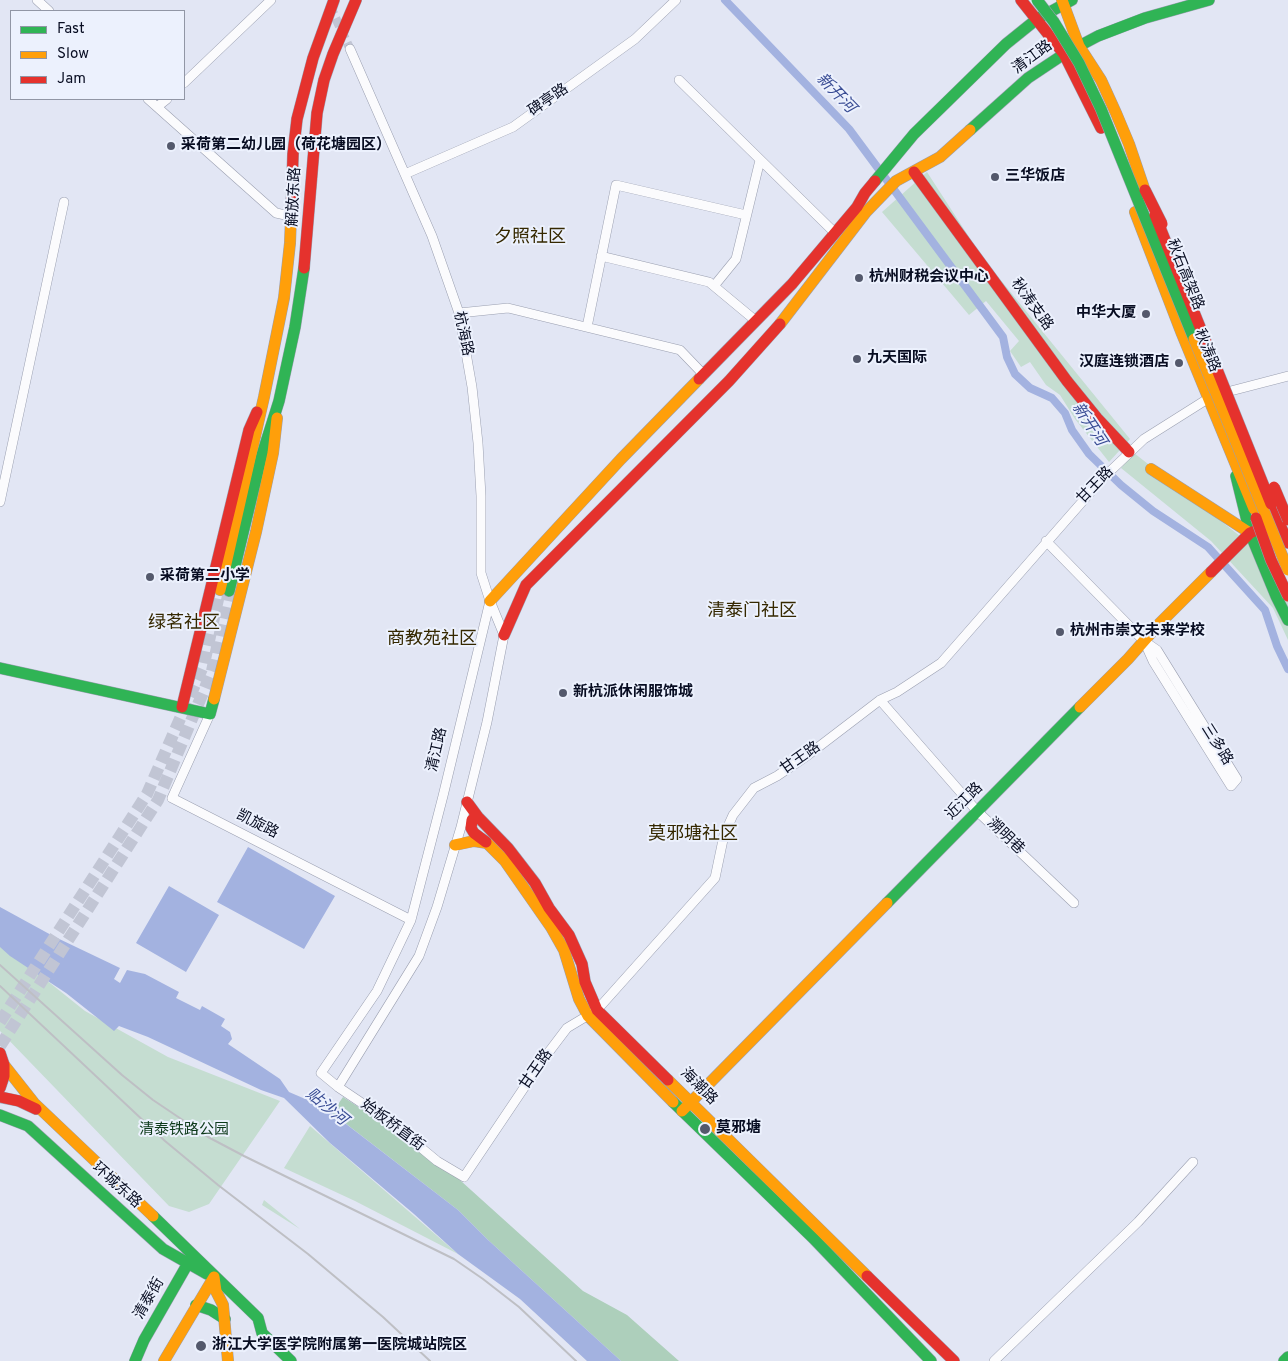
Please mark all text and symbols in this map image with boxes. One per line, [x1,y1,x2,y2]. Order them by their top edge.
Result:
legend [10,10,185,100]
text: Fast [57,20,85,39]
street label: 清江路 [1010,37,1056,79]
text: Slow [57,45,89,64]
text: Jam [57,70,86,89]
water label: 新开河 [811,70,859,118]
street label: 碑亭路 [525,81,573,121]
place label: 采荷第二幼儿园（荷花塘园区） [181,137,391,155]
marker: 采荷第二幼儿园（荷花塘园区） [165,140,177,152]
street label: 解放东路 [284,167,306,227]
place label: 三华饭店 [1005,168,1065,186]
marker: 三华饭店 [989,171,1001,183]
district label: 夕照社区 [494,227,566,249]
street label: 秋石高架路 [1162,237,1206,313]
place label: 杭州财税会议中心 [869,269,989,287]
marker: 杭州财税会议中心 [853,272,865,284]
street label: 秋涛支路 [1006,275,1056,335]
place label: 中华大厦 [1076,305,1136,323]
marker: 中华大厦 [1140,308,1152,320]
street label: 杭海路 [449,310,475,358]
street label: 秋涛路 [1189,327,1223,375]
place label: 九天国际 [867,350,927,368]
marker: 九天国际 [851,353,863,365]
place label: 汉庭连锁酒店 [1079,354,1169,372]
marker: 汉庭连锁酒店 [1173,357,1185,369]
water label: 新开河 [1067,400,1109,450]
street label: 甘王路 [1074,464,1118,508]
place label: 采荷第二小学 [160,568,250,586]
marker: 采荷第二小学 [144,571,156,583]
district label: 清泰门社区 [707,601,797,623]
district label: 绿茗社区 [148,613,220,635]
place label: 杭州市崇文未来学校 [1070,623,1205,641]
marker: 杭州市崇文未来学校 [1054,626,1066,638]
district label: 商教苑社区 [387,629,477,651]
place label: 新杭派休闲服饰城 [573,684,693,702]
marker: 新杭派休闲服饰城 [557,687,569,699]
street label: 三多路 [1196,721,1236,769]
street label: 清江路 [424,726,452,774]
street label: 甘王路 [777,739,825,779]
street label: 近江路 [943,780,987,824]
street label: 凯旋路 [233,807,281,843]
street label: 溯明巷 [983,815,1027,859]
district label: 莫邪塘社区 [648,824,738,846]
street label: 甘王路 [517,1046,557,1094]
street label: 海潮路 [676,1065,720,1109]
water label: 贴沙河 [301,1085,351,1131]
street label: 始板桥直街 [357,1096,427,1156]
place label: 莫邪塘 [716,1120,761,1138]
park label: 清泰铁路公园 [139,1122,229,1140]
marker: 莫邪塘 [698,1122,712,1136]
street label: 环城东路 [88,1159,144,1213]
street label: 清泰街 [131,1275,169,1323]
place label: 浙江大学医学院附属第一医院城站院区 [212,1337,467,1355]
marker: 浙江大学医学院附属第一医院城站院区 [194,1339,208,1353]

